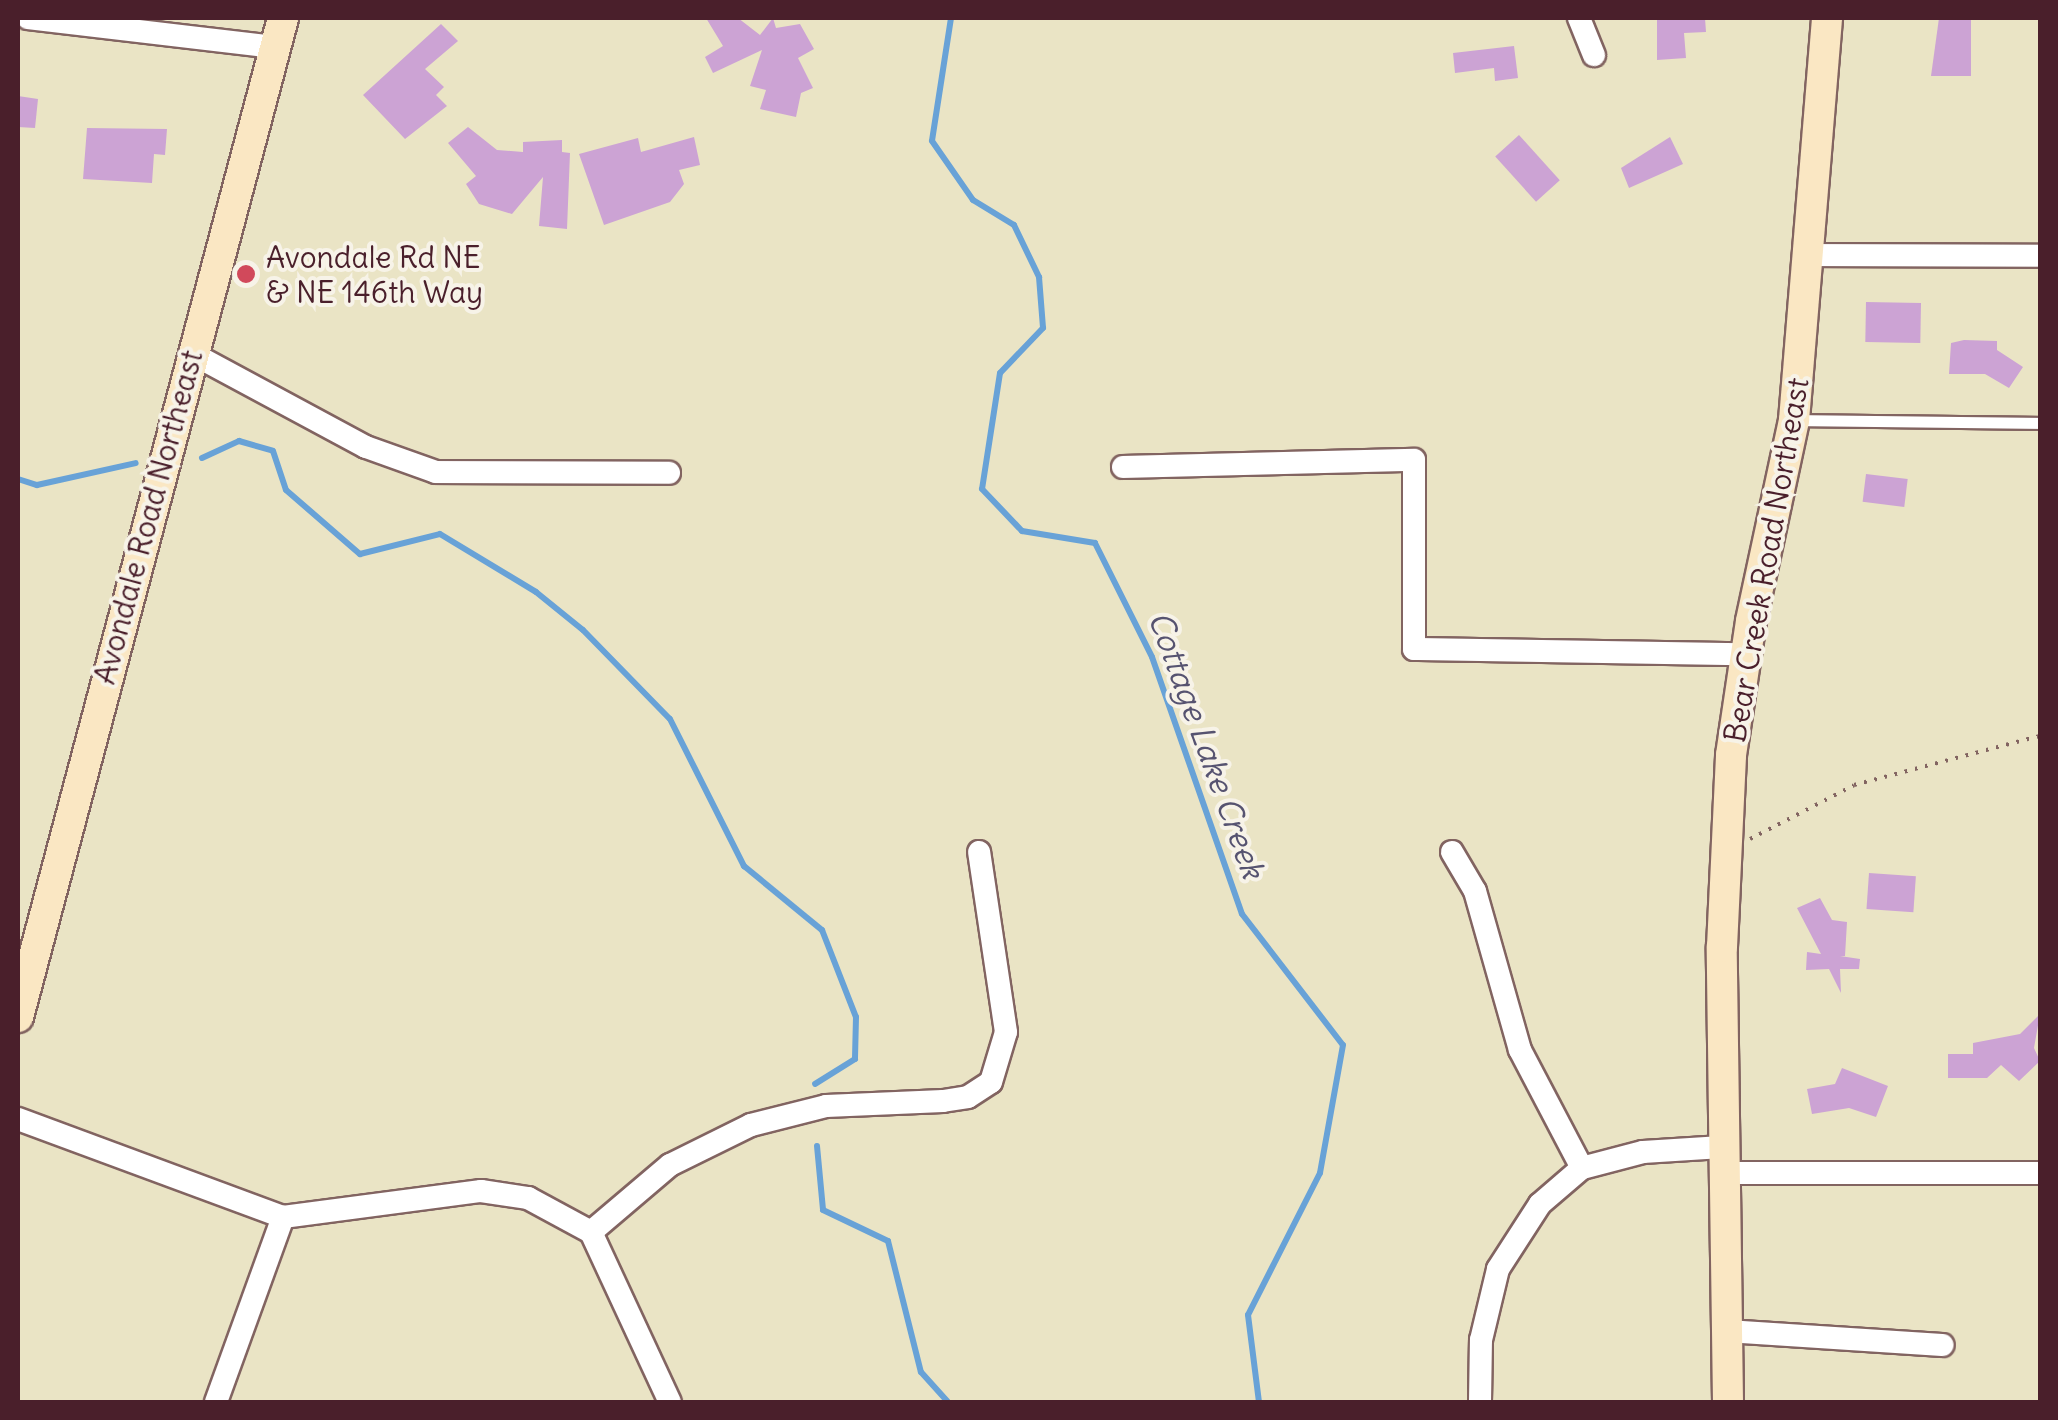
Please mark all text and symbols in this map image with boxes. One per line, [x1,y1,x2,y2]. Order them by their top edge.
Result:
place label: Avondale Rd NE & NE 146th Way [266,239,483,310]
marker: Avondale Rd NE & NE 146th Way [235,263,257,285]
street label: Avondale Road Northeast [86,346,210,688]
street label: Bear Creek Road Northeast [1716,375,1816,745]
water label: Cottage Lake Creek [1140,606,1272,884]

